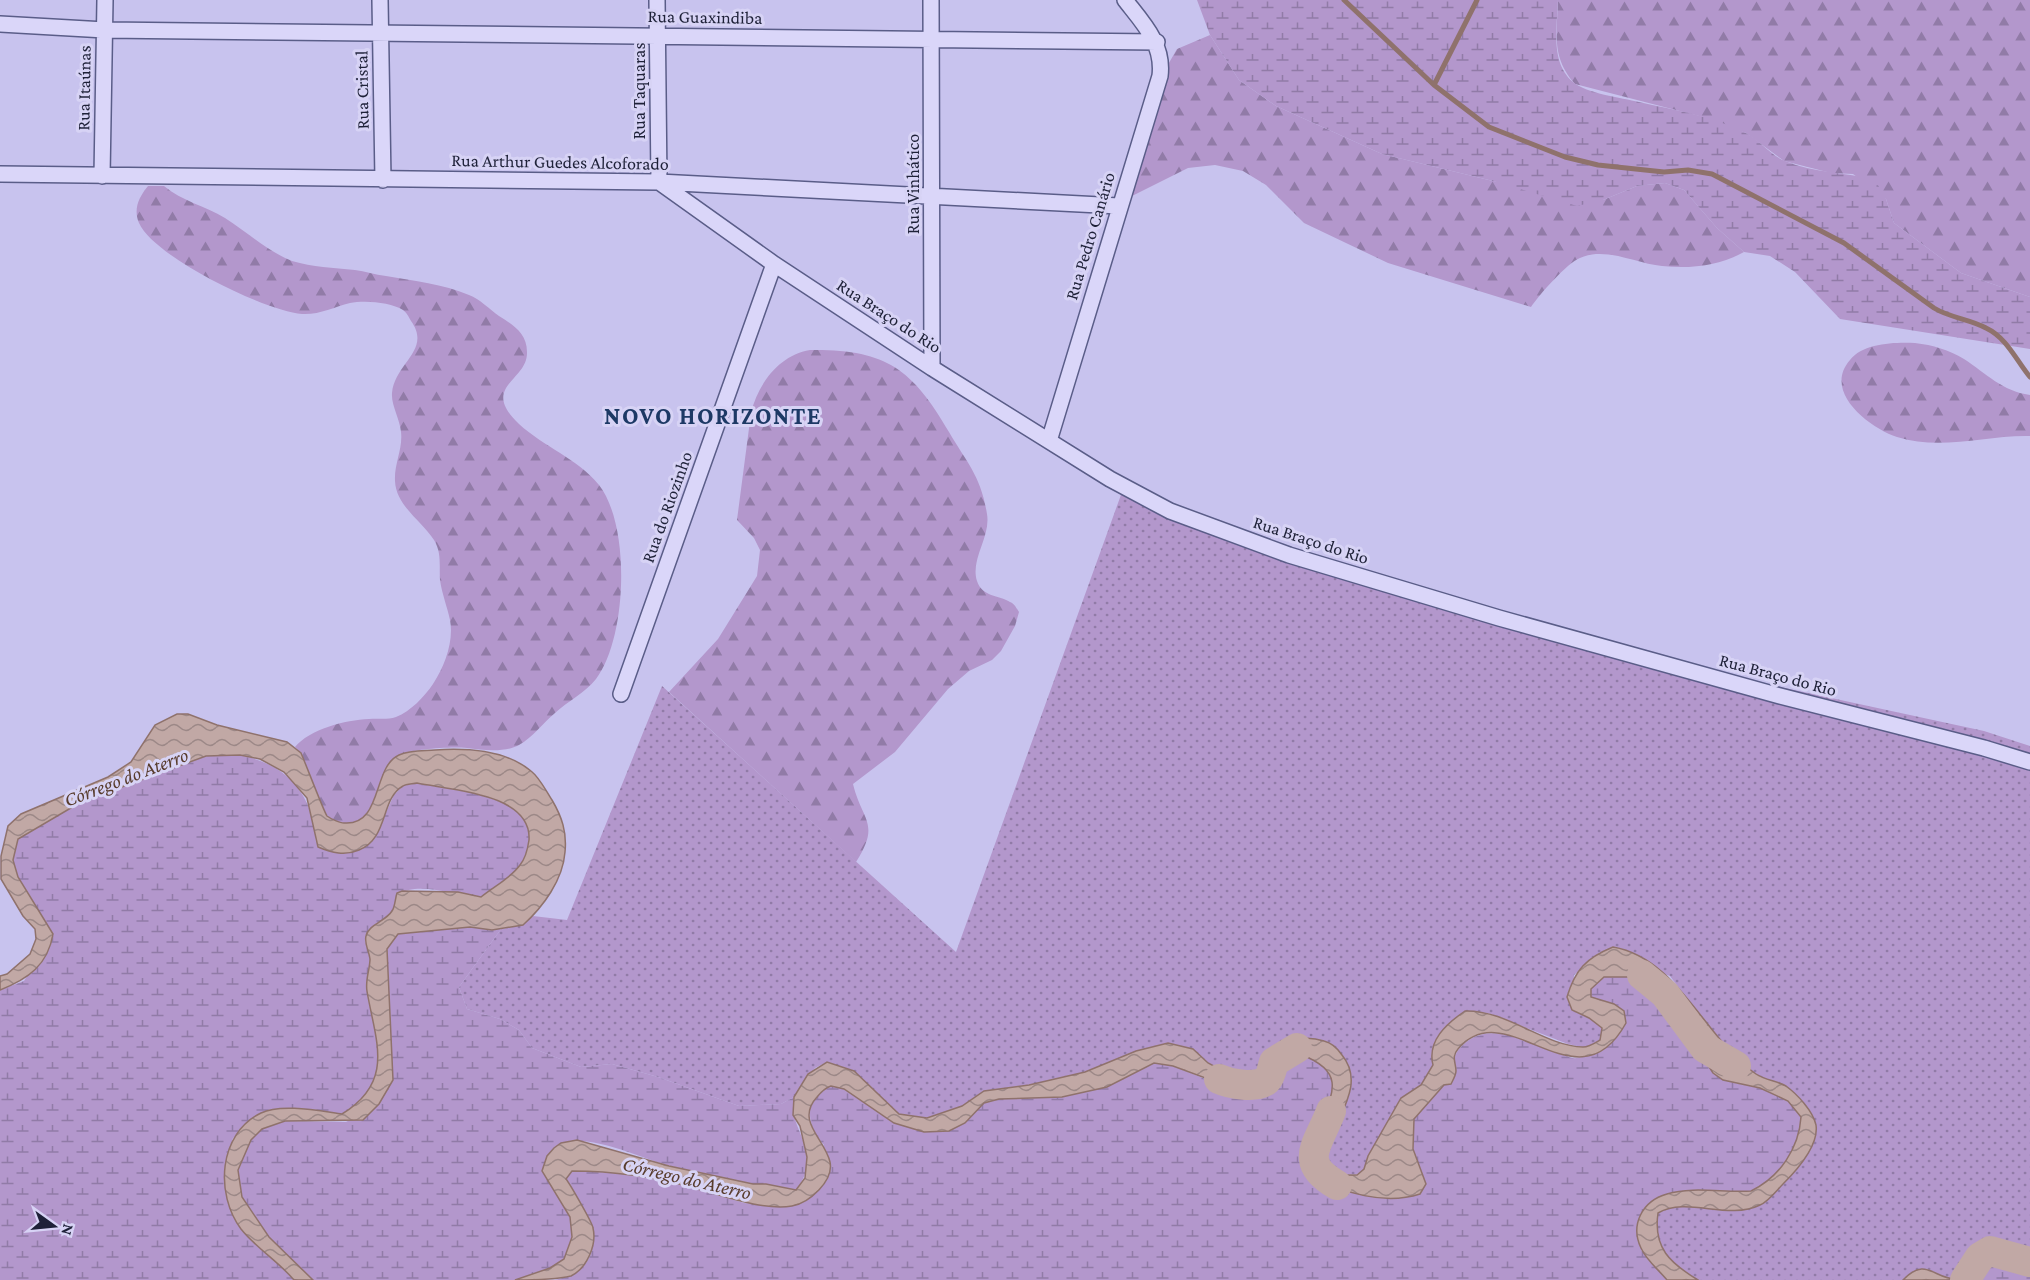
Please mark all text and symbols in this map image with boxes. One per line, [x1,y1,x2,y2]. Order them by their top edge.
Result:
street label: Rua Guaxindiba [647,6,763,28]
street label: Rua Taquaras [629,42,649,140]
street label: Rua Itaúnas [73,45,95,131]
street label: Rua Cristal [351,50,373,130]
street label: Rua Vinhático [903,134,923,234]
street label: Rua Arthur Guedes Alcoforado [451,150,669,174]
street label: Rua Pedro Canário [1061,170,1119,302]
street label: Rua Braço do Rio [833,275,945,357]
district label: NOVO HORIZONTE [604,402,822,429]
street label: Rua do Riozinho [638,449,696,565]
street label: Rua Braço do Rio [1251,512,1371,568]
street label: Rua Braço do Rio [1717,650,1839,700]
water label: Córrego do Aterro [61,743,192,812]
water label: Córrego do Aterro [620,1153,753,1204]
north arrow [24,1196,84,1256]
text: N [58,1222,78,1237]

